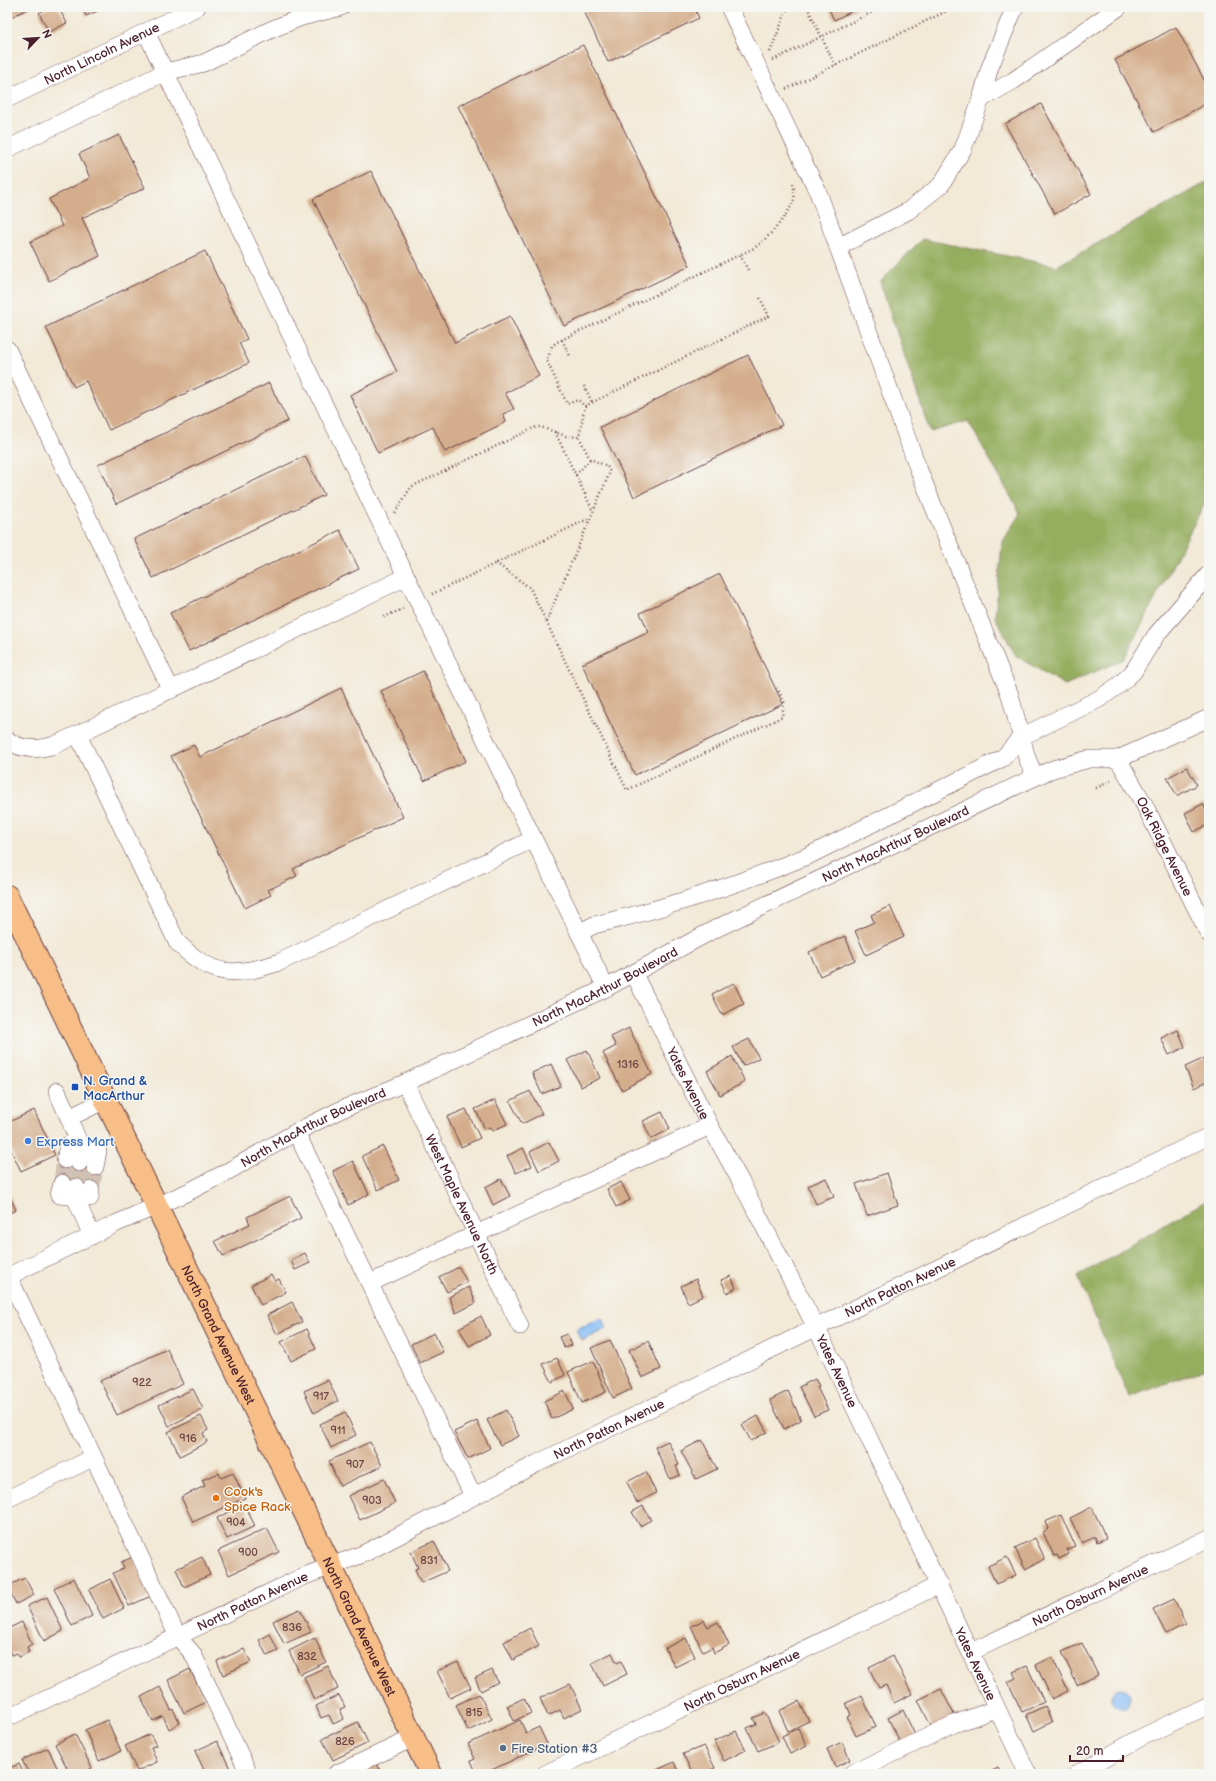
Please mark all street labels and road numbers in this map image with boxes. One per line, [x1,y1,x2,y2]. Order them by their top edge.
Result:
street label: North Lincoln Avenue [42,18,162,88]
street label: Oak Ridge Avenue [1132,794,1196,899]
street label: North MacArthur Boulevard [820,803,972,886]
street label: North MacArthur Boulevard [530,944,681,1031]
street label: Yates Avenue [662,1044,713,1123]
street label: North MacArthur Boulevard [238,1085,388,1171]
street label: West Maple Avenue North [421,1132,501,1277]
street label: North Patton Avenue [842,1254,959,1321]
street label: North Grand Avenue West [177,1263,258,1407]
street label: Yates Avenue [812,1331,861,1411]
street label: North Patton Avenue [551,1396,667,1463]
street label: North Grand Avenue West [318,1555,399,1699]
street label: North Osburn Avenue [1030,1561,1151,1630]
street label: North Patton Avenue [195,1568,311,1635]
street label: Yates Avenue [950,1624,999,1704]
street label: North Osburn Avenue [681,1646,803,1715]

